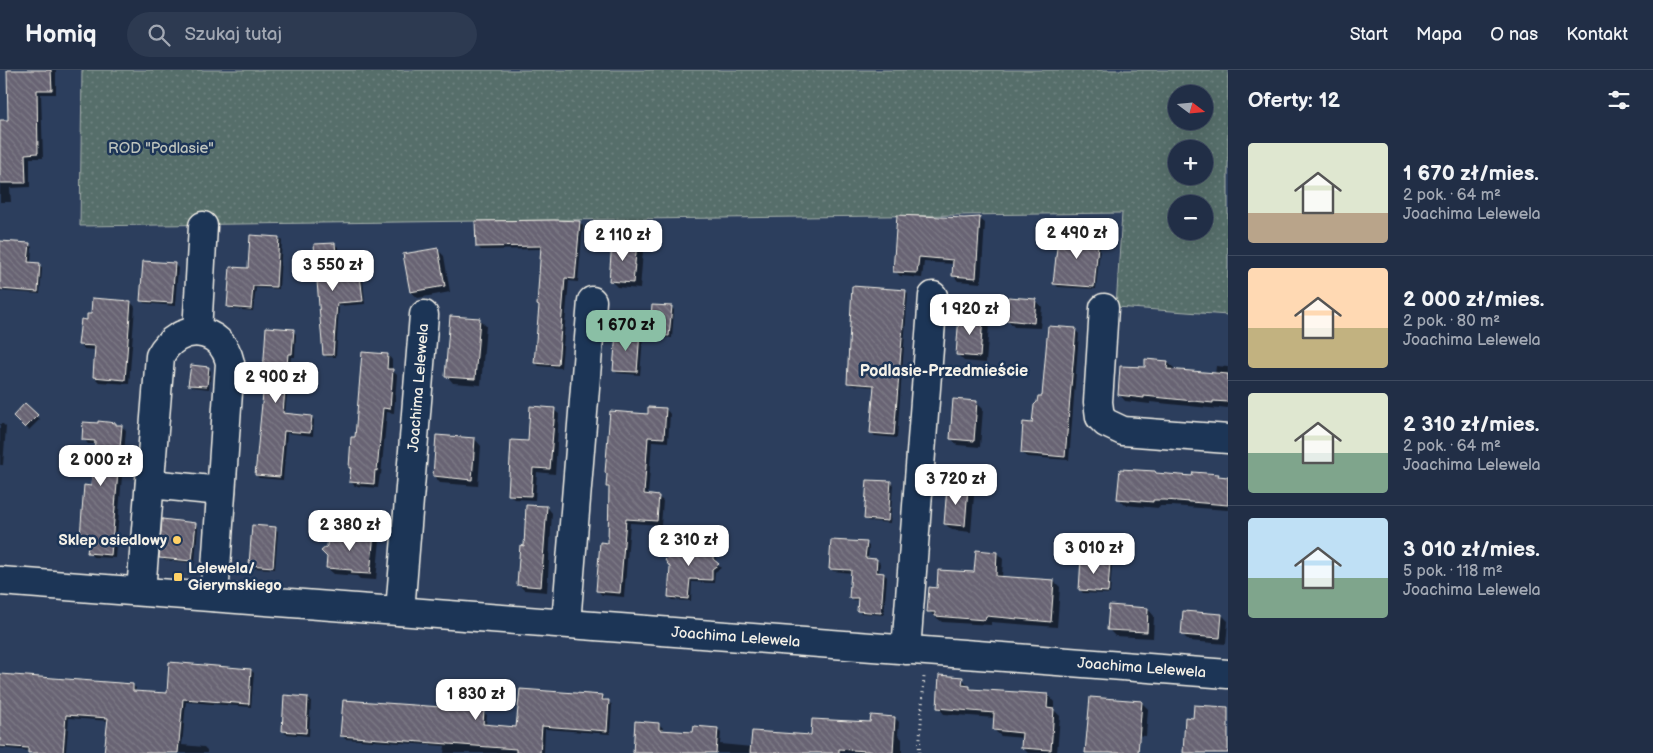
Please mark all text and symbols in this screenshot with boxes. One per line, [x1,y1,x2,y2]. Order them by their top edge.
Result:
search box [127,12,477,57]
text: Homiq [25,20,97,49]
icon: search [145,21,173,49]
text: Szukaj tutaj [185,23,282,46]
text: Start [1350,24,1388,45]
text: Mapa [1416,24,1462,45]
text: O nas [1490,24,1538,45]
text: Kontakt [1566,24,1628,45]
north arrow [1168,85,1212,130]
map controls [1168,85,1213,240]
icon: filters [1605,86,1633,114]
text: Oferty: 12 [1248,88,1340,113]
park label: ROD "Podlasie" [108,139,214,158]
button: + [1168,140,1213,185]
text: 1 670 zł/mies. [1403,161,1539,186]
icon: home [1288,163,1348,223]
text: 2 pok. · 64 m² [1403,186,1501,205]
button: − [1168,195,1213,240]
text: Joachima Lelewela [1403,205,1541,224]
pin: 2 490 zł [1025,218,1129,260]
pin: 2 110 zł [571,220,675,262]
text: 2 490 zł [1046,224,1108,243]
text: 2 110 zł [595,226,651,245]
pin: 3 550 zł [281,250,385,292]
text: 3 550 zł [303,256,363,275]
text: 2 000 zł/mies. [1403,287,1544,312]
icon: home [1288,288,1348,348]
pin: 1 920 zł [918,294,1022,336]
text: 1 920 zł [941,300,999,319]
pin: 1 670 zł [574,310,678,352]
text: 2 pok. · 80 m² [1403,312,1500,331]
text: 1 670 zł [597,316,655,335]
street label: Joachima Lelewela [403,323,433,453]
text: Joachima Lelewela [1403,331,1541,350]
pin: 2 900 zł [224,362,328,404]
district label: Podlasie-Przedmieście [860,362,1028,381]
text: 2 900 zł [245,368,307,387]
text: 2 310 zł/mies. [1403,412,1539,437]
icon: home [1288,413,1348,473]
text: 2 pok. · 64 m² [1403,437,1501,456]
pin: 2 000 zł [49,444,153,487]
text: 2 000 zł [70,451,132,470]
text: Joachima Lelewela [1403,456,1541,475]
pin: 3 720 zł [904,464,1008,506]
text: 3 720 zł [926,470,986,489]
pin: 2 380 zł [298,510,402,552]
text: 2 380 zł [319,516,381,535]
pin: 2 310 zł [637,524,741,567]
place label: Sklep osiedlowy [59,531,167,550]
text: 2 310 zł [660,531,718,550]
pin: 3 010 zł [1042,532,1146,575]
marker: Sklep osiedlowy [171,534,183,546]
text: 3 010 zł/mies. [1403,537,1540,562]
icon: home [1288,538,1348,598]
text: 3 010 zł [1065,539,1123,558]
place label: Lelewela/ Gierymskiego [188,559,282,595]
text: 5 pok. · 118 m² [1403,562,1503,581]
marker: Lelewela/ Gierymskiego [172,571,184,583]
text: Joachima Lelewela [1403,581,1541,600]
street label: Joachima Lelewela [671,622,801,651]
street label: Joachima Lelewela [1077,653,1207,682]
pin: 1 830 zł [424,678,528,721]
text: 1 830 zł [447,685,505,704]

